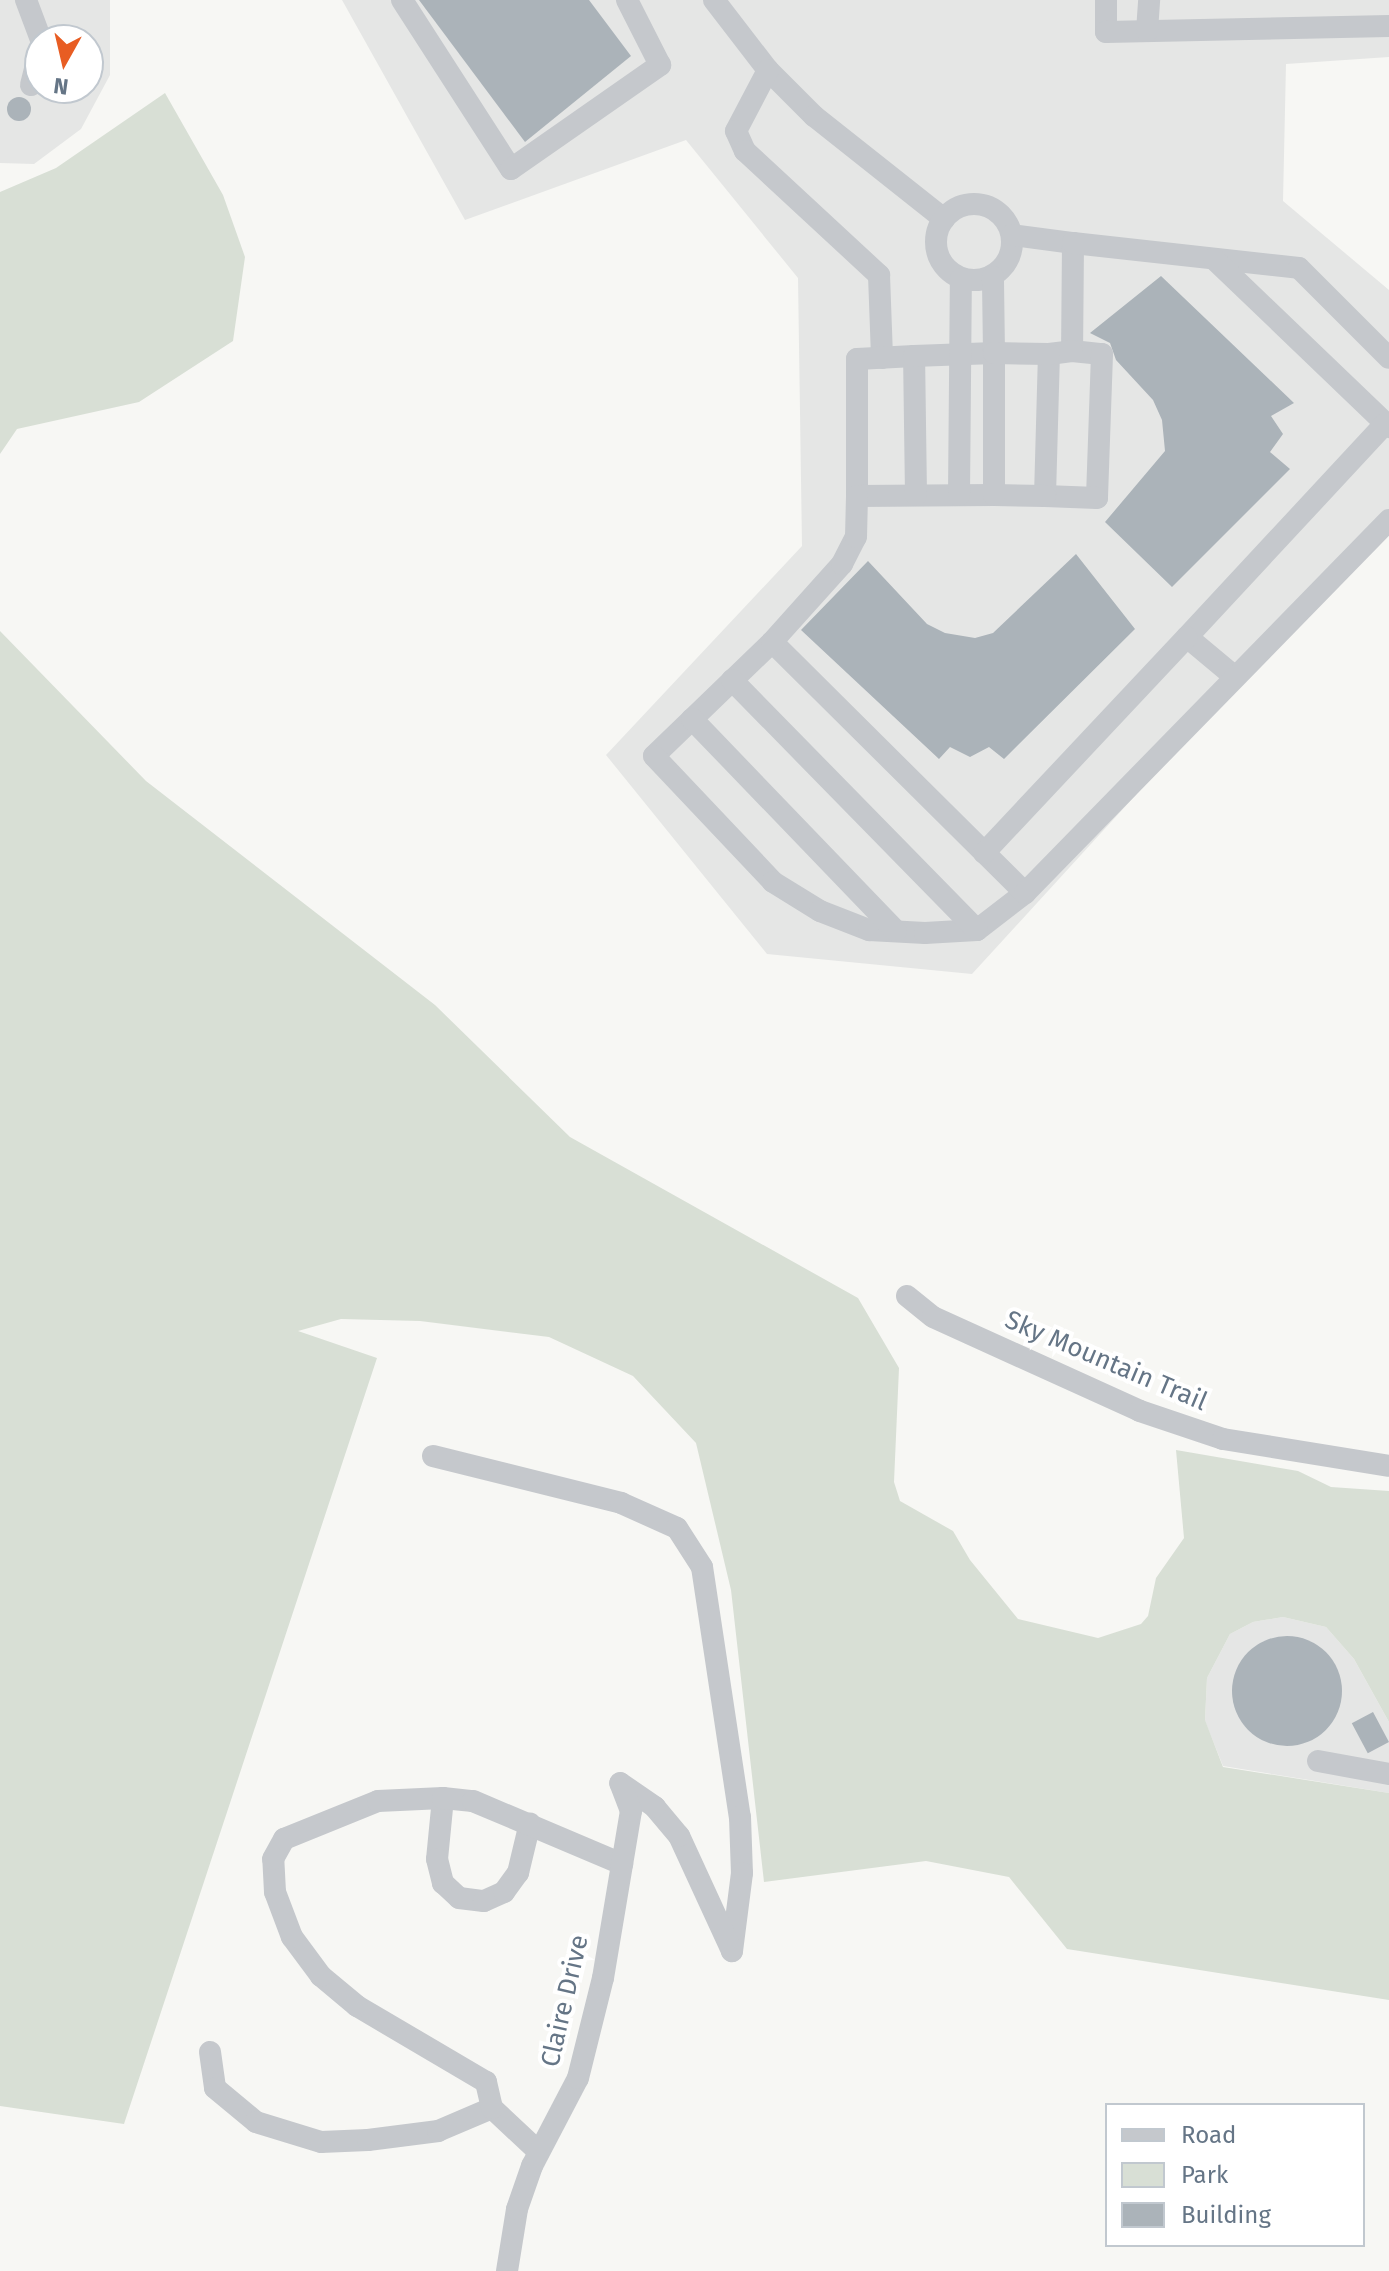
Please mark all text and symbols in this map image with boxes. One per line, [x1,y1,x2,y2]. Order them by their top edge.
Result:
north arrow [24,24,104,104]
text: N [52,72,70,101]
street label: Sky Mountain Trail [1000,1304,1212,1418]
street label: Claire Drive [535,1932,595,2070]
legend [1105,2103,1365,2247]
text: Road [1181,2121,1236,2149]
text: Park [1181,2161,1228,2189]
text: Building [1181,2201,1271,2229]

